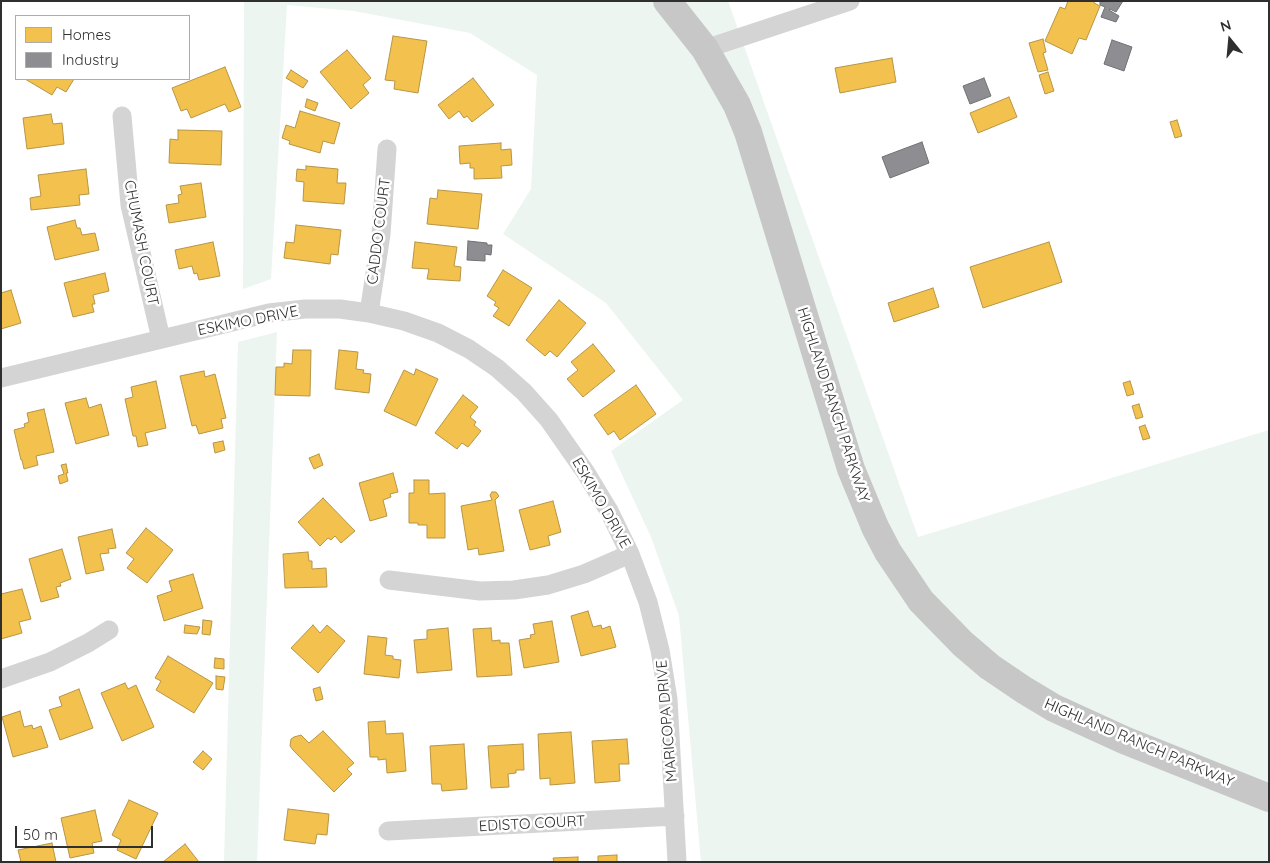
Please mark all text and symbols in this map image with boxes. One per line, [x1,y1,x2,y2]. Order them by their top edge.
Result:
legend [15,15,190,80]
north arrow [1205,15,1255,65]
text: N [1218,16,1233,36]
text: Homes [62,25,111,44]
text: Industry [62,50,119,69]
street label: CADDO COURT [364,177,394,285]
street label: CHUMASH COURT [120,179,162,307]
street label: ESKIMO DRIVE [196,302,300,340]
street label: HIGHLAND RANCH PARKWAY [793,305,873,505]
street label: ESKIMO DRIVE [568,454,634,552]
street label: MARICOPA DRIVE [653,659,681,783]
street label: HIGHLAND RANCH PARKWAY [1041,695,1237,791]
street label: EDISTO COURT [478,812,586,836]
scale bar [18,816,155,848]
text: 50 m [23,825,58,844]

